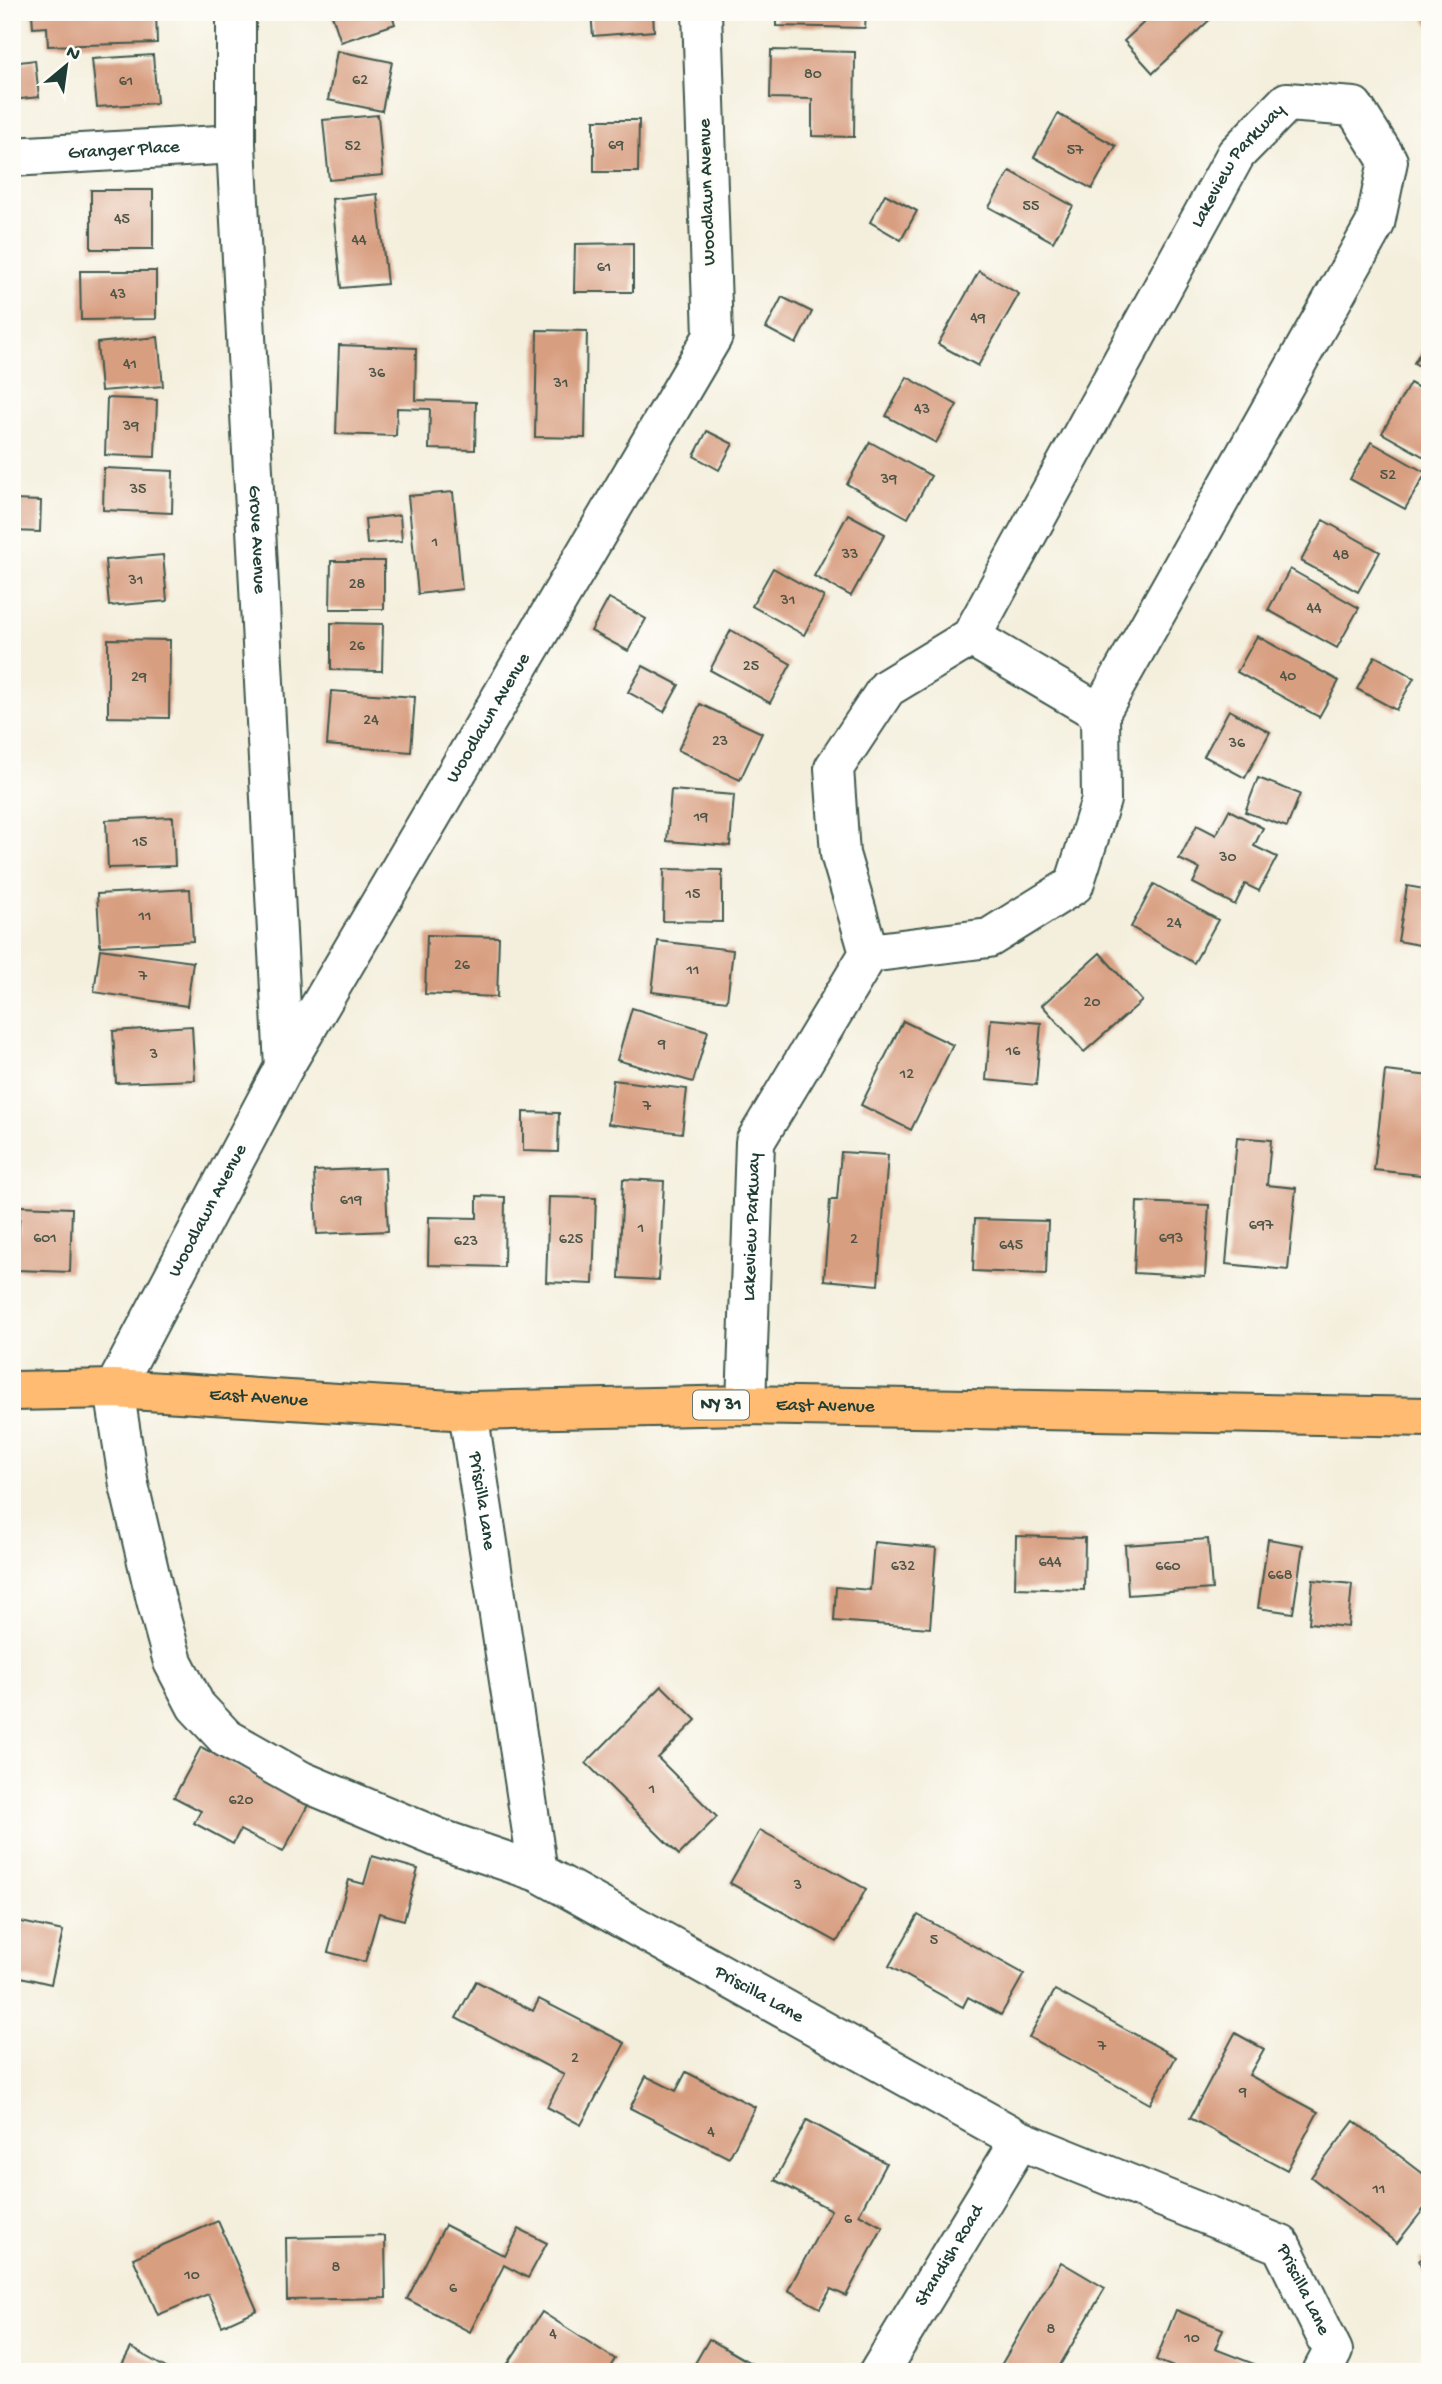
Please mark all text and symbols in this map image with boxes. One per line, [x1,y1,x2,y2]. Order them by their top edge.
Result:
north arrow [32,32,102,102]
text: N [62,41,84,67]
house number: 80 [804,66,822,85]
house number: 62 [352,72,368,91]
house number: 61 [119,73,133,92]
street label: Lakeview Parkway [1186,99,1291,232]
street label: Woodlawn Avenue [694,118,722,266]
street label: Granger Place [67,136,180,165]
house number: 69 [608,137,624,156]
house number: 52 [345,138,361,157]
house number: 57 [1067,142,1084,161]
house number: 55 [1023,198,1039,217]
house number: 45 [114,211,130,230]
house number: 44 [351,232,367,251]
house number: 61 [597,259,611,278]
house number: 43 [110,286,126,305]
house number: 49 [970,310,986,329]
house number: 41 [123,356,137,375]
house number: 36 [368,365,386,384]
house number: 31 [553,375,568,394]
house number: 43 [914,401,930,420]
house number: 39 [122,418,139,437]
house number: 52 [1380,467,1396,486]
house number: 39 [880,471,897,490]
house number: 35 [129,481,146,500]
street label: Grove Avenue [242,485,271,594]
house number: 1 [431,534,438,553]
house number: 33 [841,546,858,565]
house number: 48 [1333,547,1349,566]
house number: 31 [128,572,143,591]
house number: 28 [349,576,366,595]
house number: 31 [780,592,795,611]
house number: 44 [1306,600,1322,619]
house number: 26 [349,638,366,657]
street label: Woodlawn Avenue [441,649,536,788]
house number: 25 [743,658,759,677]
house number: 40 [1280,668,1296,687]
house number: 29 [131,669,147,688]
house number: 24 [363,712,379,731]
house number: 23 [712,733,728,752]
house number: 36 [1228,735,1246,754]
house number: 19 [693,809,708,828]
house number: 15 [132,834,147,853]
house number: 30 [1218,849,1237,868]
house number: 15 [685,886,700,905]
house number: 11 [138,908,151,927]
house number: 24 [1166,915,1182,934]
house number: 26 [454,957,471,976]
house number: 11 [686,962,699,981]
house number: 7 [138,968,148,987]
house number: 20 [1084,994,1100,1013]
house number: 9 [657,1036,666,1055]
house number: 16 [1005,1043,1021,1062]
house number: 3 [149,1046,158,1065]
house number: 12 [899,1066,914,1085]
house number: 7 [642,1098,652,1117]
street label: Woodlawn Avenue [164,1140,253,1281]
street label: Lakeview Parkway [738,1152,766,1302]
house number: 619 [340,1192,362,1211]
house number: 697 [1249,1217,1274,1236]
house number: 1 [637,1220,644,1239]
house number: 601 [33,1230,57,1249]
house number: 693 [1159,1230,1183,1249]
house number: 625 [559,1231,583,1250]
house number: 2 [850,1231,858,1250]
house number: 623 [454,1233,478,1252]
house number: 645 [999,1237,1023,1256]
street label: East Avenue [209,1383,309,1413]
road number: NY 31 [693,1390,749,1420]
street label: East Avenue [776,1394,875,1419]
street label: Priscilla Lane [463,1449,500,1552]
house number: 644 [1038,1554,1062,1573]
house number: 632 [891,1558,915,1577]
house number: 660 [1155,1558,1181,1577]
house number: 668 [1268,1567,1293,1586]
house number: 1 [648,1781,655,1800]
house number: 620 [228,1792,254,1811]
house number: 3 [793,1877,802,1896]
house number: 5 [930,1932,938,1951]
street label: Priscilla Lane [709,1960,808,2029]
house number: 7 [1097,2038,1107,2057]
house number: 2 [571,2050,579,2069]
house number: 9 [1238,2084,1247,2103]
house number: 4 [707,2124,715,2143]
house number: 11 [1372,2181,1385,2200]
street label: Standish Road [910,2199,990,2311]
house number: 6 [844,2211,853,2230]
street label: Priscilla Lane [1270,2240,1335,2339]
house number: 8 [332,2259,341,2278]
house number: 10 [183,2267,200,2286]
house number: 6 [449,2280,458,2299]
house number: 8 [1047,2321,1056,2340]
house number: 4 [549,2326,557,2345]
house number: 10 [1183,2330,1200,2349]

